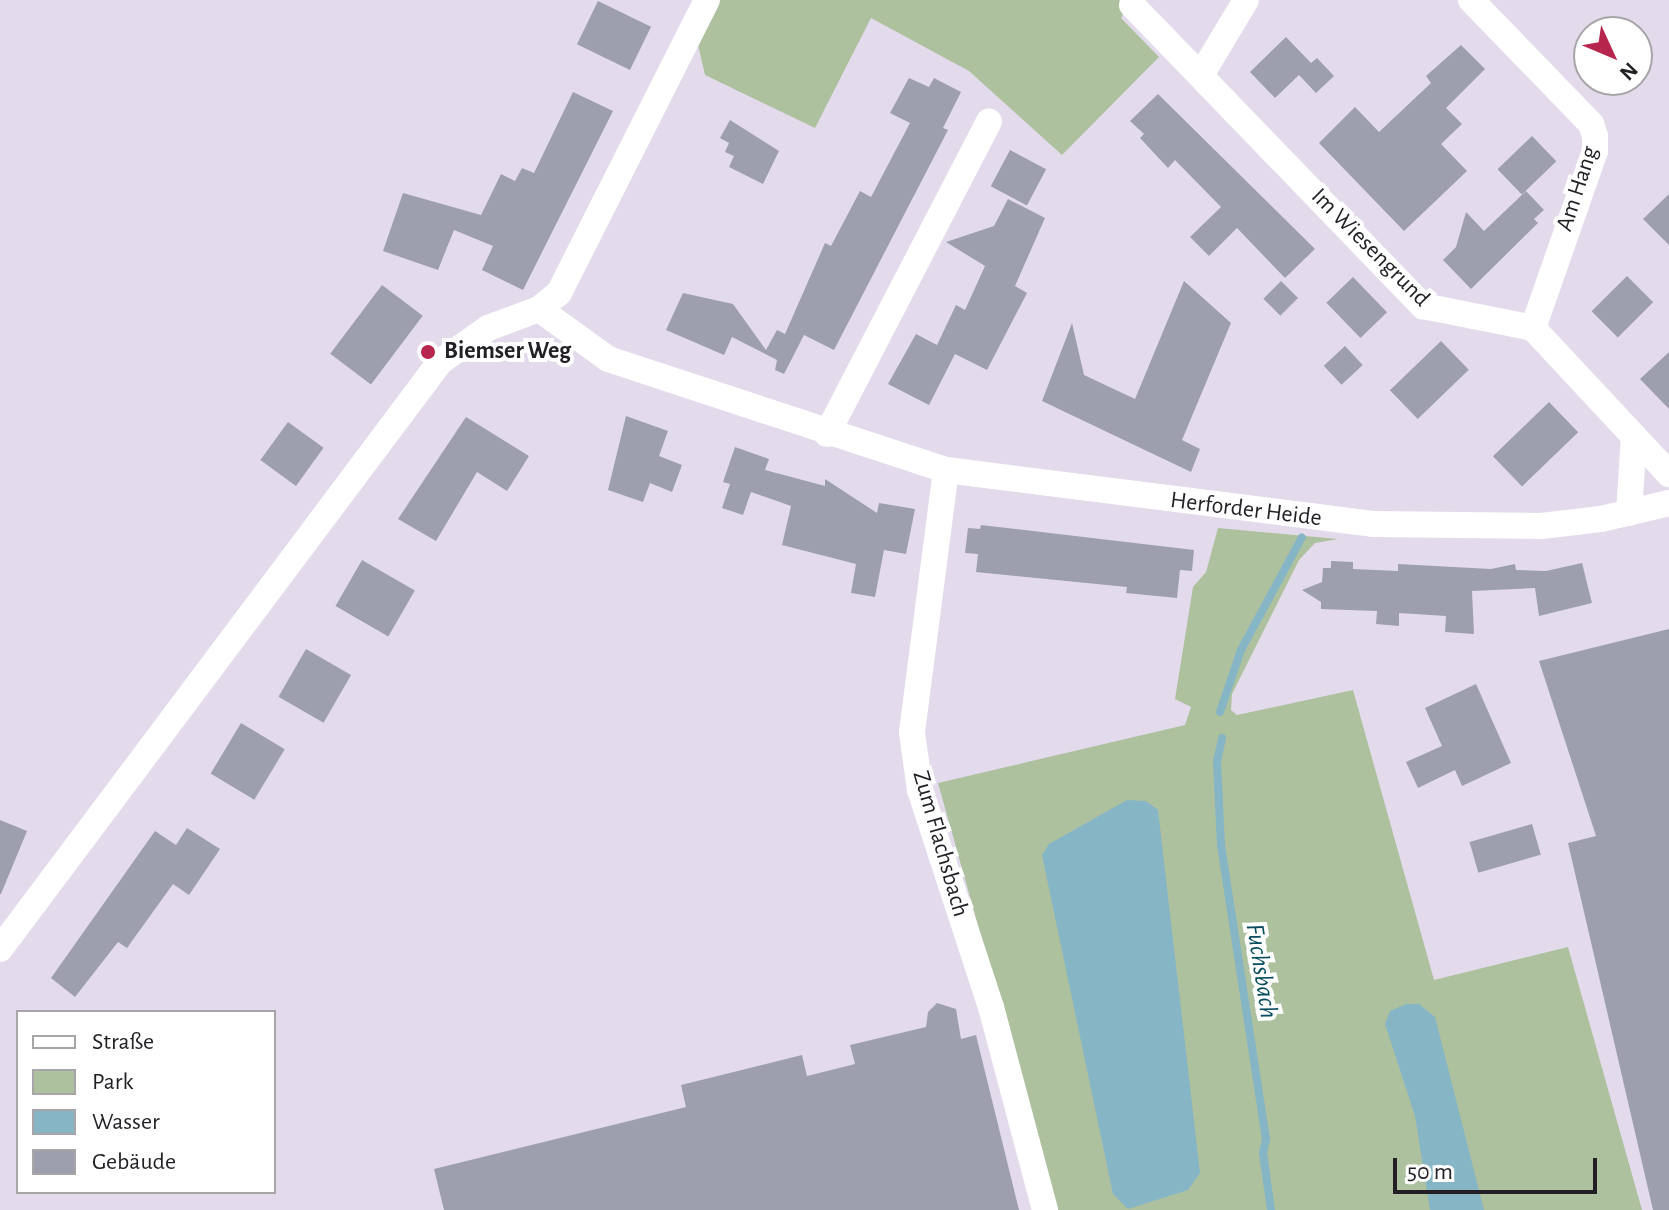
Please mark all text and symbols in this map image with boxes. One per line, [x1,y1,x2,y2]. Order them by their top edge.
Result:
north arrow [1573,16,1653,96]
text: N [1616,58,1642,84]
street label: Am Hang [1551,143,1605,235]
street label: Im Wiesengrund [1305,183,1435,313]
place label: Biemser Weg [444,338,571,366]
marker: Biemser Weg [419,343,437,361]
street label: Herforder Heide [1169,486,1323,534]
street label: Zum Flachsbach [905,768,975,920]
water label: Fuchsbach [1238,921,1284,1021]
legend [16,1010,276,1194]
text: Straße [92,1030,154,1054]
text: Park [92,1070,133,1094]
text: Wasser [92,1110,160,1134]
scale bar [1397,1142,1601,1192]
text: Gebäude [92,1150,176,1174]
text: 50 m [1407,1160,1453,1184]

